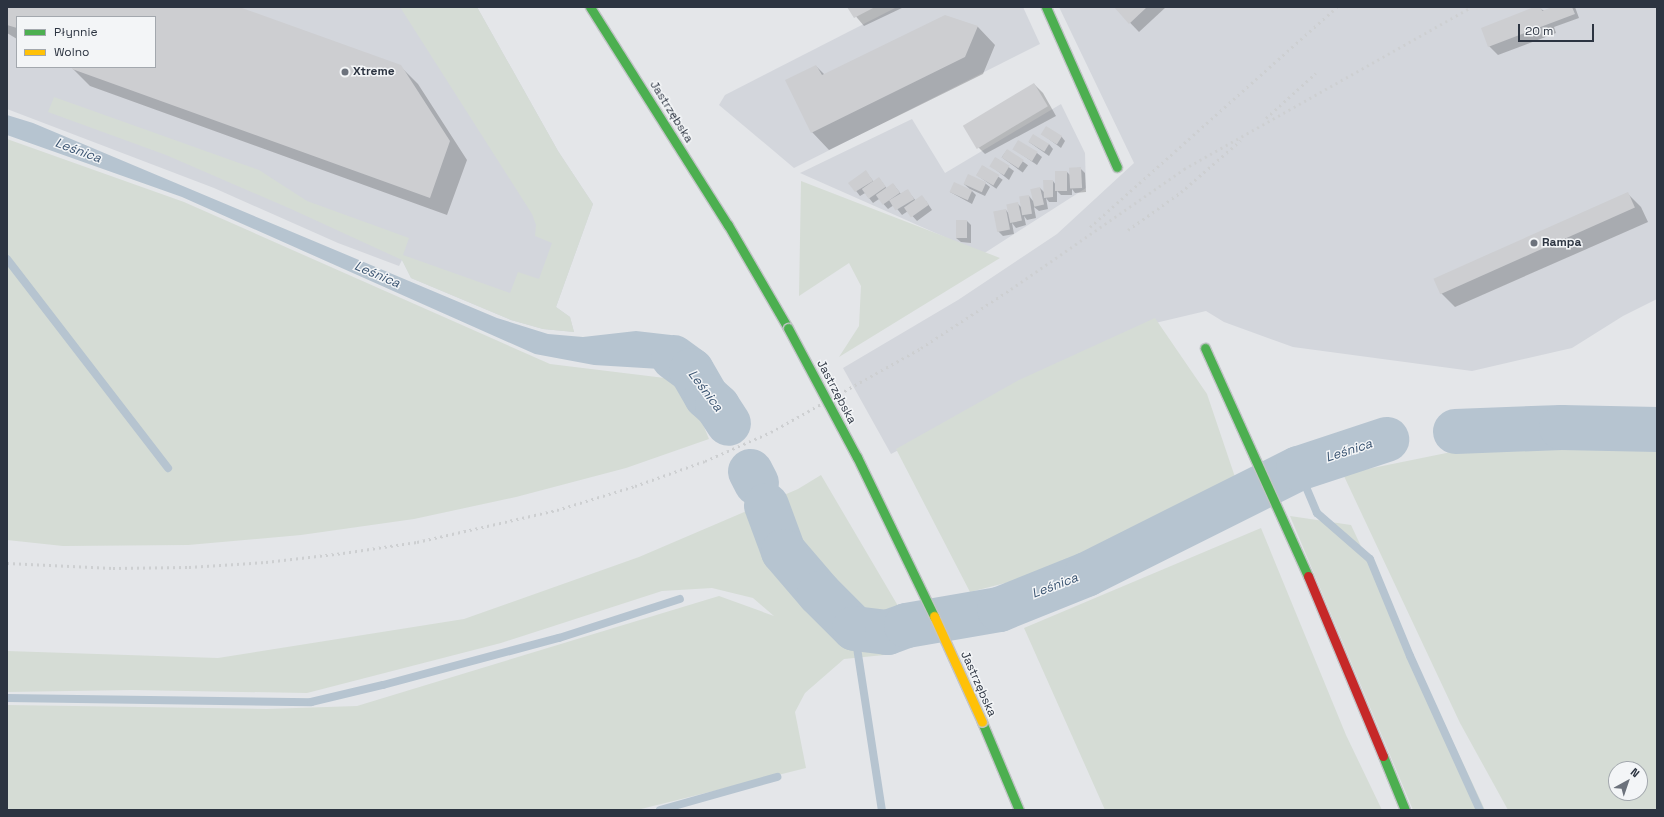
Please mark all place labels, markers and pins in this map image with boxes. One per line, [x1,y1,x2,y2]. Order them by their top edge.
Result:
place label: Xtreme [353,65,395,79]
marker: Xtreme [340,67,350,77]
place label: Rampa [1542,236,1581,250]
marker: Rampa [1529,238,1539,248]

